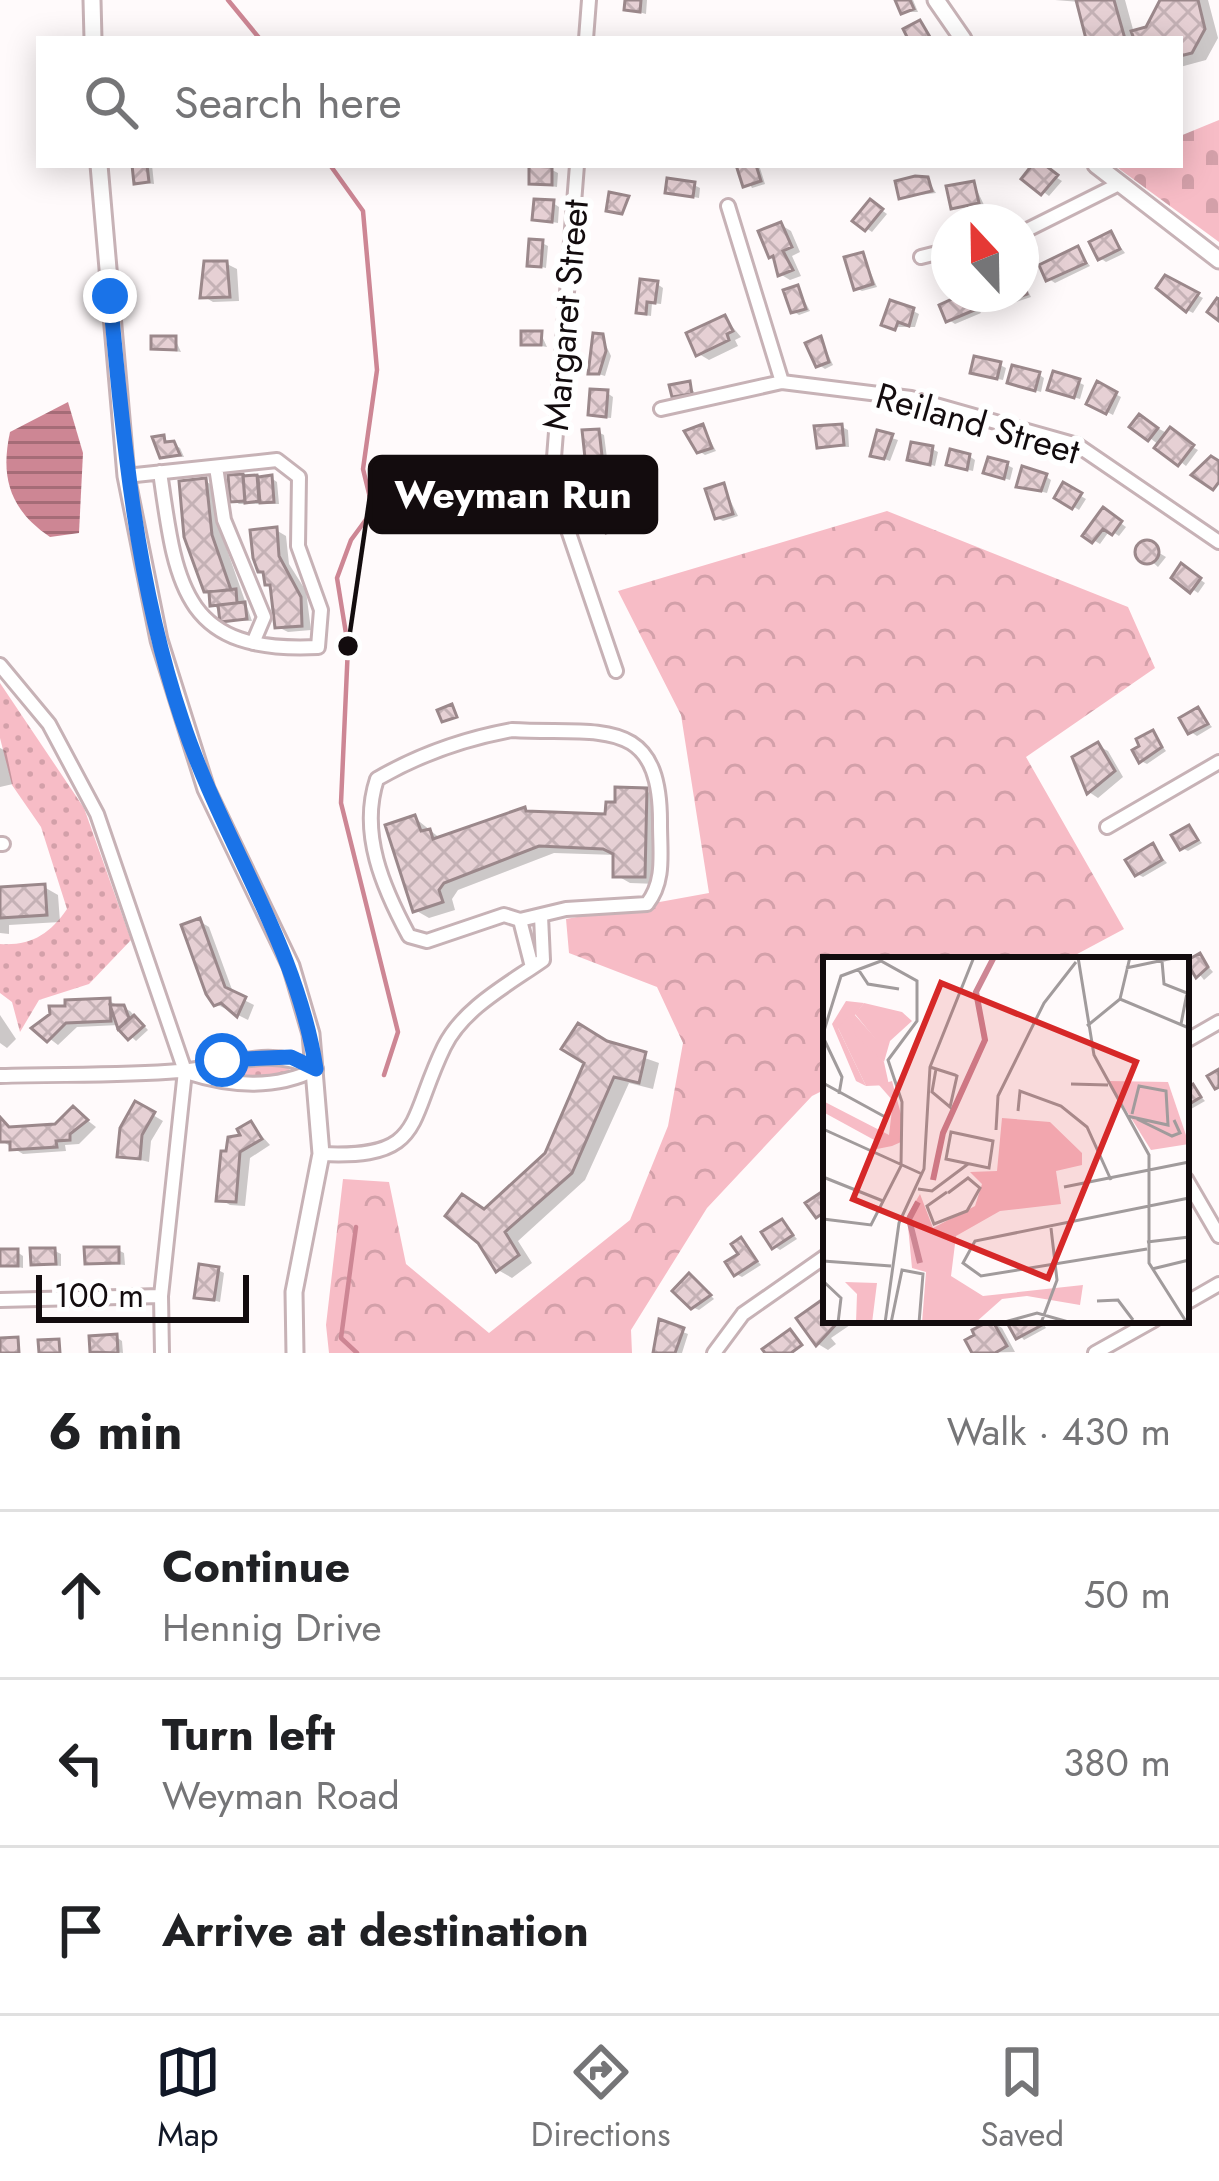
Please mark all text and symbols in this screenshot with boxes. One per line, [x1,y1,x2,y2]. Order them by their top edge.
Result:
search box [36,36,1183,168]
icon: search [78,69,144,135]
text: Search here [174,70,402,135]
street label: Margaret Street [529,197,601,433]
north arrow [931,204,1039,312]
route end [83,269,137,323]
street label: Reiland Street [870,369,1086,477]
callout: Weyman Run [370,457,656,532]
text: Weyman Run [394,466,632,523]
inset map [823,957,1189,1323]
route start [195,1033,249,1087]
scale bar [36,1269,249,1322]
text: 100 m [54,1272,144,1319]
text: 6 min [48,1394,183,1468]
text: Walk · 430 m [947,1403,1171,1460]
text: Continue [162,1534,350,1599]
icon: ahead [48,1562,114,1628]
text: 50 m [1083,1566,1171,1623]
text: Hennig Drive [162,1599,382,1656]
text: Turn left [162,1702,335,1767]
icon: left [48,1730,114,1796]
text: 380 m [1063,1734,1171,1791]
text: Weyman Road [162,1767,400,1824]
icon: arrive [48,1898,114,1964]
text: Arrive at destination [162,1898,589,1963]
tab: Map [155,2039,221,2158]
tab: Directions [531,2039,671,2158]
tab: Saved [980,2039,1064,2158]

